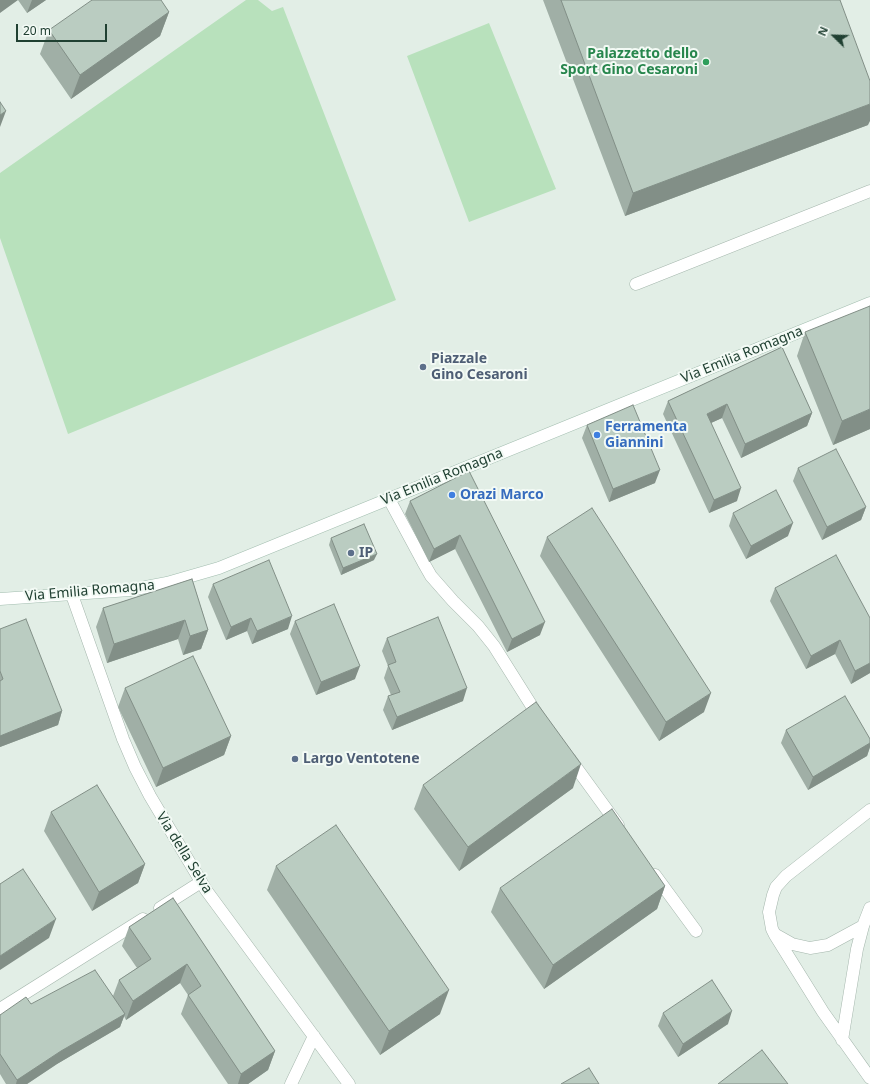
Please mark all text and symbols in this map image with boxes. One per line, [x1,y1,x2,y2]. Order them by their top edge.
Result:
scale bar [18,16,109,42]
north arrow [814,16,854,56]
text: 20 m [23,22,51,39]
text: N [814,24,831,38]
place label: Palazzetto dello Sport Gino Cesaroni [560,46,698,78]
marker: Palazzetto dello Sport Gino Cesaroni [701,57,711,67]
street label: Via Emilia Romagna [679,323,805,387]
place label: Piazzale Gino Cesaroni [431,351,528,384]
marker: Piazzale Gino Cesaroni [418,362,428,372]
place label: Ferramenta Giannini [605,419,687,452]
marker: Ferramenta Giannini [592,430,602,440]
street label: Via Emilia Romagna [379,445,505,509]
place label: Orazi Marco [460,487,544,503]
marker: Orazi Marco [447,490,457,500]
place label: IP [359,545,373,561]
marker: IP [346,548,356,558]
street label: Via Emilia Romagna [25,577,155,605]
place label: Largo Ventotene [303,751,420,767]
marker: Largo Ventotene [290,754,300,764]
street label: Via della Selva [152,809,216,897]

